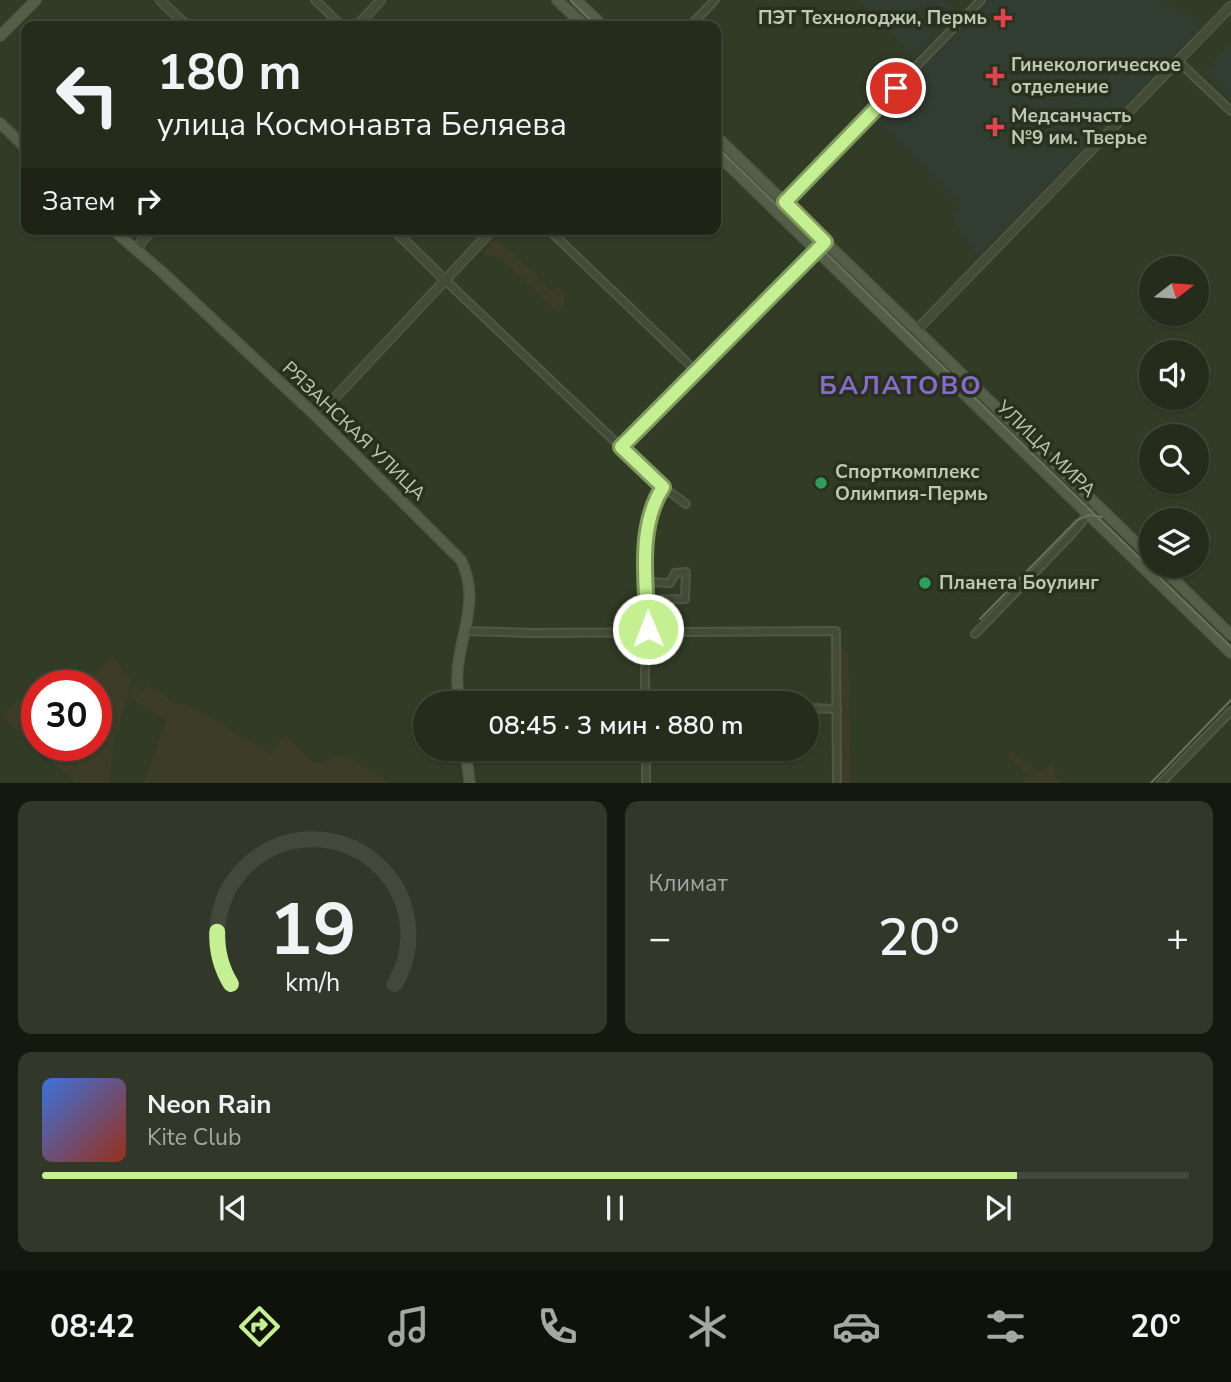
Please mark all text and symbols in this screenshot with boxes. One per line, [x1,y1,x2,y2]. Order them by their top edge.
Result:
place label: ПЭТ Технолоджи, Пермь [758,5,987,31]
marker: ПЭТ Технолоджи, Пермь [993,8,1013,28]
text: 180 m [157,39,301,106]
icon: left [42,49,133,140]
place label: Гинекологическое отделение [1011,52,1181,100]
pin [866,58,926,118]
marker: Гинекологическое отделение [985,66,1005,86]
icon: arrive [877,69,915,107]
text: улица Космонавта Беляева [157,103,567,146]
place label: Медсанчасть №9 им. Тверье [1011,103,1147,151]
marker: Медсанчасть №9 им. Тверье [985,117,1005,137]
icon: right [129,182,167,220]
text: Затем [42,184,115,219]
north arrow [1139,256,1209,326]
map controls [1139,256,1209,578]
button: sound [1139,340,1209,410]
street label: РЯЗАНСКАЯ УЛИЦА [276,356,432,507]
district label: БАЛАТОВО [819,368,983,403]
street label: УЛИЦА МИРА [990,394,1101,503]
button: search [1139,424,1209,494]
place label: Спорткомплекс Олимпия-Пермь [835,459,988,507]
marker: Спорткомплекс Олимпия-Пермь [813,475,829,491]
button: layers [1139,508,1209,578]
place label: Планета Боулинг [939,570,1099,596]
marker: Планета Боулинг [917,575,933,591]
position arrow [611,592,685,666]
speed limit sign: 30 [21,670,112,761]
text: 08:45 · 3 мин · 880 m [488,708,744,743]
text: Климат [649,868,728,899]
text: 19 [269,880,356,980]
text: 20° [878,902,960,973]
text: − [649,913,671,964]
text: + [1166,913,1189,964]
text: km/h [285,965,340,999]
text: Neon Rain [147,1087,272,1122]
text: Kite Club [147,1122,241,1153]
icon: previous [214,1189,252,1227]
icon: pause [596,1189,634,1227]
icon: next [979,1189,1017,1227]
icon: directions [235,1302,284,1351]
icon: music [384,1302,433,1351]
icon: phone [533,1302,582,1351]
icon: climate [683,1302,732,1351]
icon: car [832,1302,881,1351]
icon: filters [981,1302,1030,1351]
text: 08:42 [50,1305,135,1348]
text: 20° [1130,1305,1181,1348]

